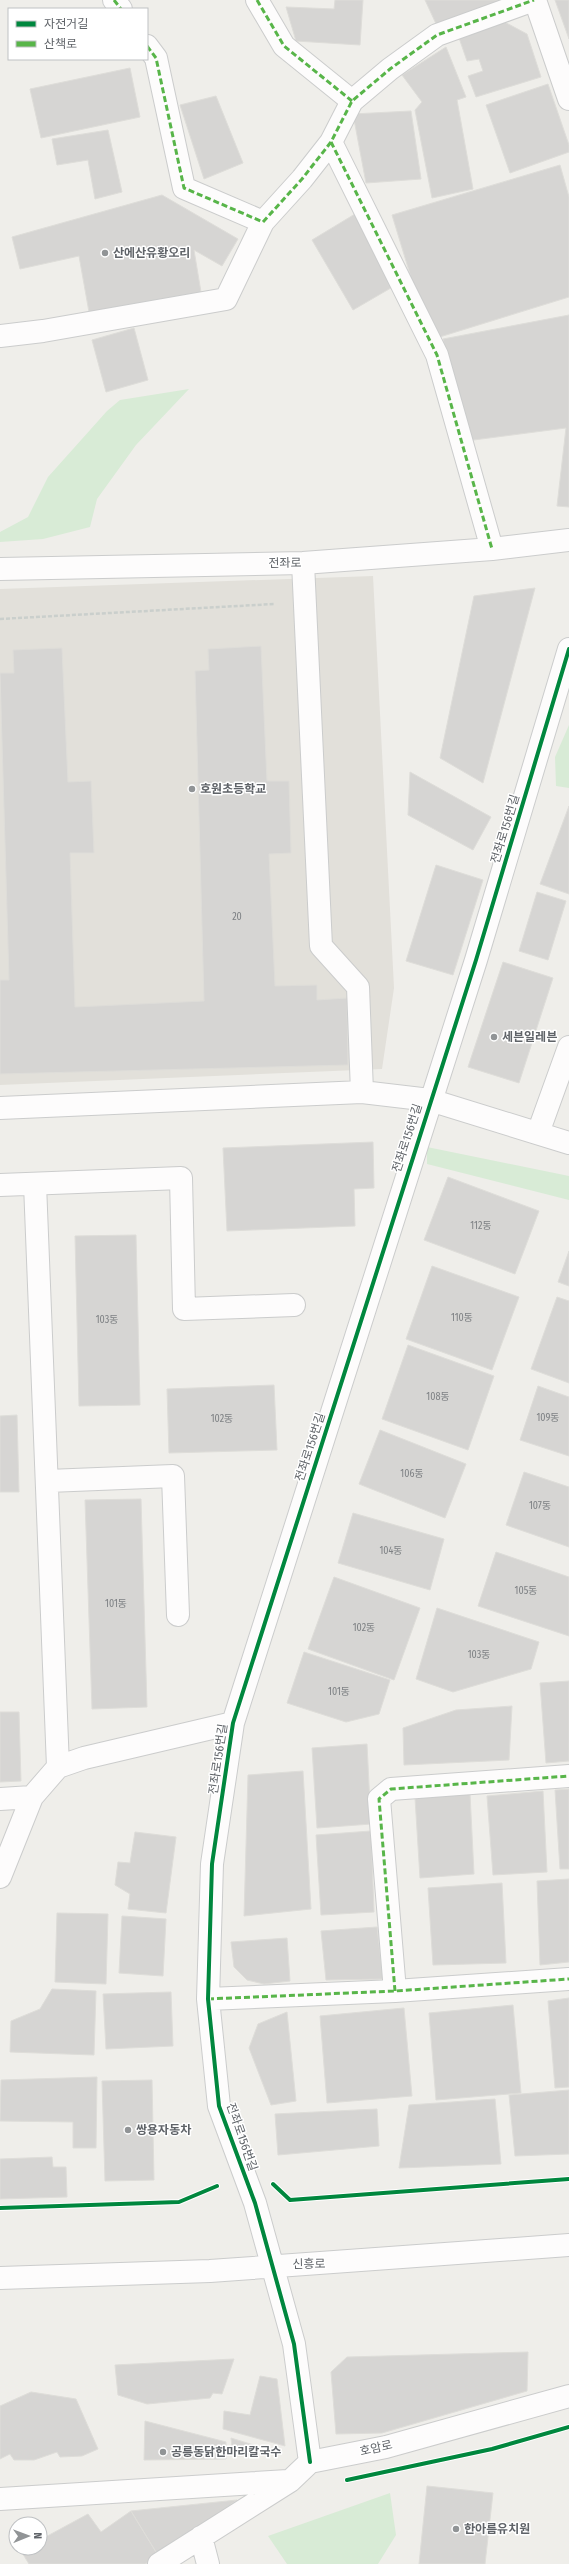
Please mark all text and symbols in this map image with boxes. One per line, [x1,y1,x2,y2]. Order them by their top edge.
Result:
legend [8,8,148,60]
text: 자전거길 [44,17,88,31]
text: 산책로 [44,37,77,51]
place label: 산에산유황오리 [113,246,190,260]
marker: 산에산유황오리 [100,248,110,258]
street label: 전좌로 [268,556,302,570]
place label: 호원초등학교 [200,782,266,796]
marker: 호원초등학교 [187,784,197,794]
street label: 전좌로156번길 [488,793,522,865]
house number: 20 [232,911,242,923]
place label: 세븐일레븐 [502,1030,557,1044]
marker: 세븐일레븐 [489,1032,499,1042]
street label: 전좌로156번길 [389,1102,425,1174]
house number: 112동 [470,1220,492,1232]
house number: 110동 [451,1312,473,1324]
house number: 103동 [96,1314,118,1326]
house number: 108동 [426,1391,450,1403]
street label: 전좌로156번길 [292,1411,328,1483]
house number: 109동 [536,1412,560,1424]
house number: 102동 [211,1413,233,1425]
house number: 106동 [400,1468,424,1480]
house number: 107동 [529,1500,551,1512]
house number: 104동 [379,1545,403,1557]
house number: 105동 [515,1585,537,1597]
house number: 101동 [105,1598,127,1610]
house number: 102동 [353,1622,375,1634]
house number: 103동 [468,1649,490,1661]
house number: 101동 [328,1686,350,1698]
street label: 전좌로156번길 [206,1723,230,1795]
street label: 전좌로156번길 [224,2101,260,2173]
place label: 쌍용자동차 [136,2123,191,2137]
marker: 쌍용자동차 [123,2125,133,2135]
street label: 신흥로 [292,2257,326,2271]
street label: 호암로 [358,2437,394,2459]
place label: 공릉동닭한마리칼국수 [171,2445,281,2459]
marker: 공릉동닭한마리칼국수 [158,2447,168,2457]
north arrow [8,2516,48,2556]
place label: 한아름유치원 [464,2522,530,2536]
marker: 한아름유치원 [451,2524,461,2534]
text: N [31,2532,44,2539]

